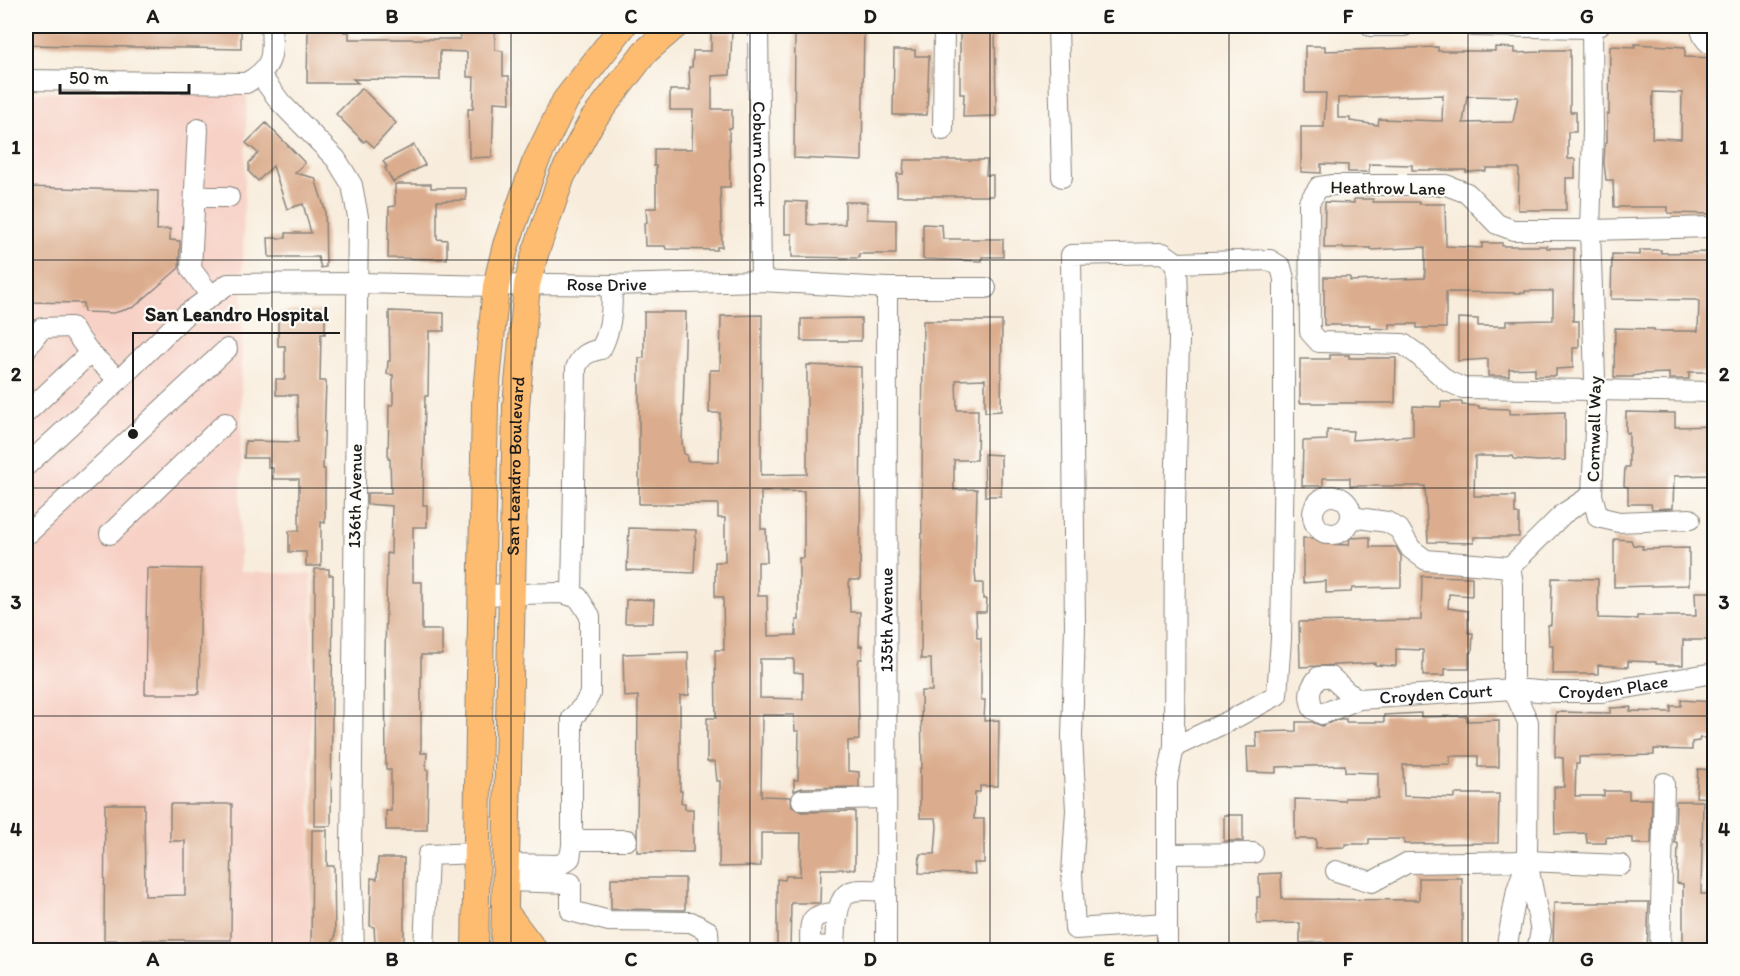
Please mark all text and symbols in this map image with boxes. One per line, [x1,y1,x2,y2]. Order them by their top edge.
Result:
text: A [146,4,160,28]
text: B [386,4,399,28]
text: C [625,4,638,28]
text: D [863,4,877,28]
text: E [1103,4,1115,28]
text: F [1343,4,1354,28]
text: G [1580,4,1594,28]
scale bar [60,57,189,95]
text: 50 m [69,67,109,89]
street label: Coburn Court [748,101,771,207]
text: 1 [11,135,21,159]
text: 1 [1719,135,1729,159]
street label: Heathrow Lane [1330,176,1446,200]
street label: Rose Drive [566,273,647,296]
callout: San Leandro Hospital [133,295,340,333]
text: San Leandro Hospital [145,302,329,327]
text: 2 [11,362,22,386]
text: 2 [1719,362,1730,386]
street label: San Leandro Boulevard [502,375,530,556]
street label: Cornwall Way [1582,375,1606,482]
street label: 136th Avenue [343,443,367,549]
street label: 135th Avenue [875,568,898,672]
text: 3 [11,590,22,614]
text: 3 [1719,590,1730,614]
street label: Croyden Place [1558,670,1670,703]
street label: Croyden Court [1379,679,1493,709]
text: 4 [10,817,22,841]
text: 4 [1718,817,1730,841]
text: A [146,947,160,971]
text: B [386,947,399,971]
text: C [625,947,638,971]
text: D [863,947,877,971]
text: E [1103,947,1115,971]
text: F [1343,947,1354,971]
text: G [1580,947,1594,971]

